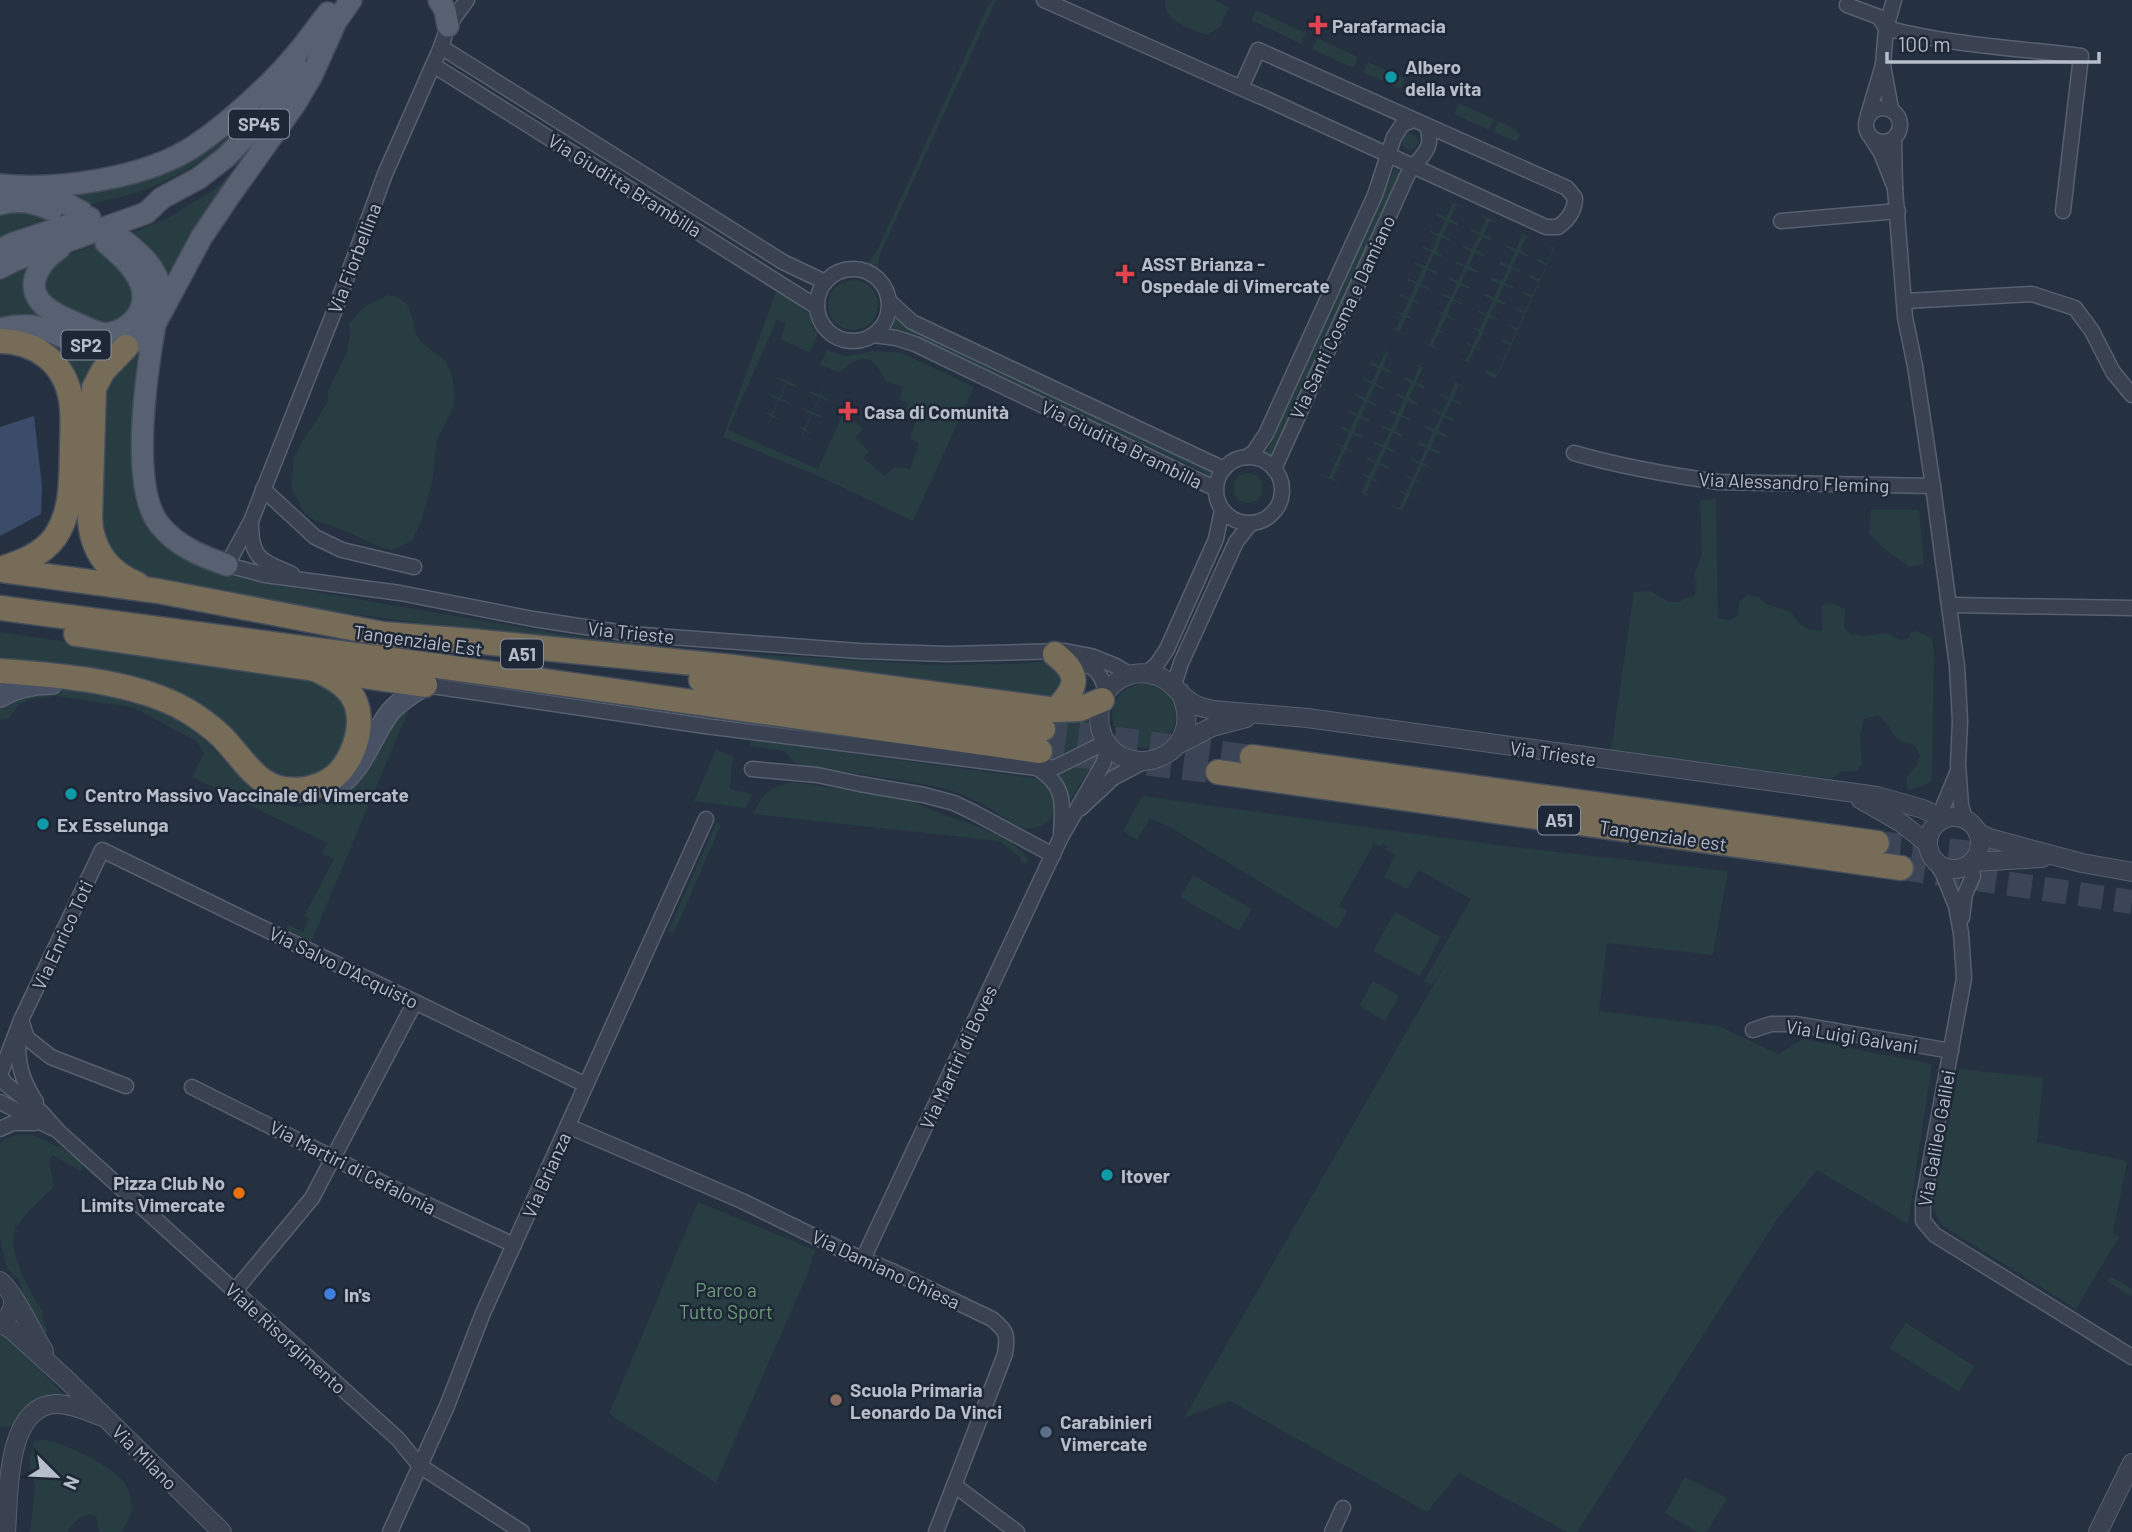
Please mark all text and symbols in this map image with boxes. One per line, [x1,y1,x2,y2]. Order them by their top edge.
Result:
place label: Parafarmacia [1332,14,1446,37]
marker: Parafarmacia [1310,17,1326,33]
scale bar [1887,21,2099,65]
text: 100 m [1898,31,1951,56]
place label: Albero della vita [1405,55,1481,100]
marker: Albero della vita [1383,69,1399,85]
road number: SP45 [229,110,289,139]
street label: Via Giuditta Brambilla [544,128,706,242]
street label: Via Fiorbellina [322,200,386,316]
street label: Via Santi Cosma e Damiano [1285,211,1399,423]
place label: ASST Brianza - Ospedale di Vimercate [1141,252,1330,297]
marker: ASST Brianza - Ospedale di Vimercate [1115,264,1135,284]
road number: SP2 [62,330,110,360]
street label: Via Giuditta Brambilla [1038,395,1206,493]
place label: Casa di Comunità [864,400,1009,423]
marker: Casa di Comunità [838,401,858,421]
street label: Via Alessandro Fleming [1698,467,1890,497]
street label: Via Trieste [587,616,675,648]
street label: Tangenziale Est [352,620,484,660]
road number: A51 [501,640,543,668]
street label: Via Trieste [1508,736,1598,770]
place label: Centro Massivo Vaccinale di Vimercate [85,783,409,806]
marker: Centro Massivo Vaccinale di Vimercate [63,786,79,802]
road number: A51 [1538,806,1580,834]
place label: Ex Esselunga [57,813,169,836]
street label: Tangenziale est [1598,815,1728,855]
marker: Ex Esselunga [35,816,51,832]
street label: Via Enrico Toti [27,876,97,994]
street label: Via Salvo D'Acquisto [266,921,422,1013]
street label: Via Martiri di Boves [915,981,1001,1133]
street label: Via Luigi Galvani [1784,1014,1920,1058]
street label: Via Galileo Galilei [1913,1068,1959,1208]
street label: Via Martiri di Cefalonia [266,1115,440,1219]
street label: Via Brianza [517,1129,575,1221]
place label: Itover [1121,1164,1171,1187]
marker: Itover [1099,1167,1115,1183]
place label: Pizza Club No Limits Vimercate [81,1171,225,1216]
marker: Pizza Club No Limits Vimercate [231,1185,247,1201]
street label: Via Damiano Chiesa [808,1225,964,1313]
street label: Viale Risorgimento [221,1278,351,1398]
park label: Parco a Tutto Sport [679,1278,773,1323]
place label: In's [344,1283,371,1306]
marker: In's [322,1286,338,1302]
place label: Scuola Primaria Leonardo Da Vinci [850,1378,1002,1423]
marker: Scuola Primaria Leonardo Da Vinci [828,1392,844,1408]
place label: Carabinieri Vimercate [1060,1410,1152,1455]
street label: Via Milano [108,1420,182,1494]
marker: Carabinieri Vimercate [1038,1424,1054,1440]
north arrow [21,1441,91,1511]
text: N [59,1473,85,1494]

